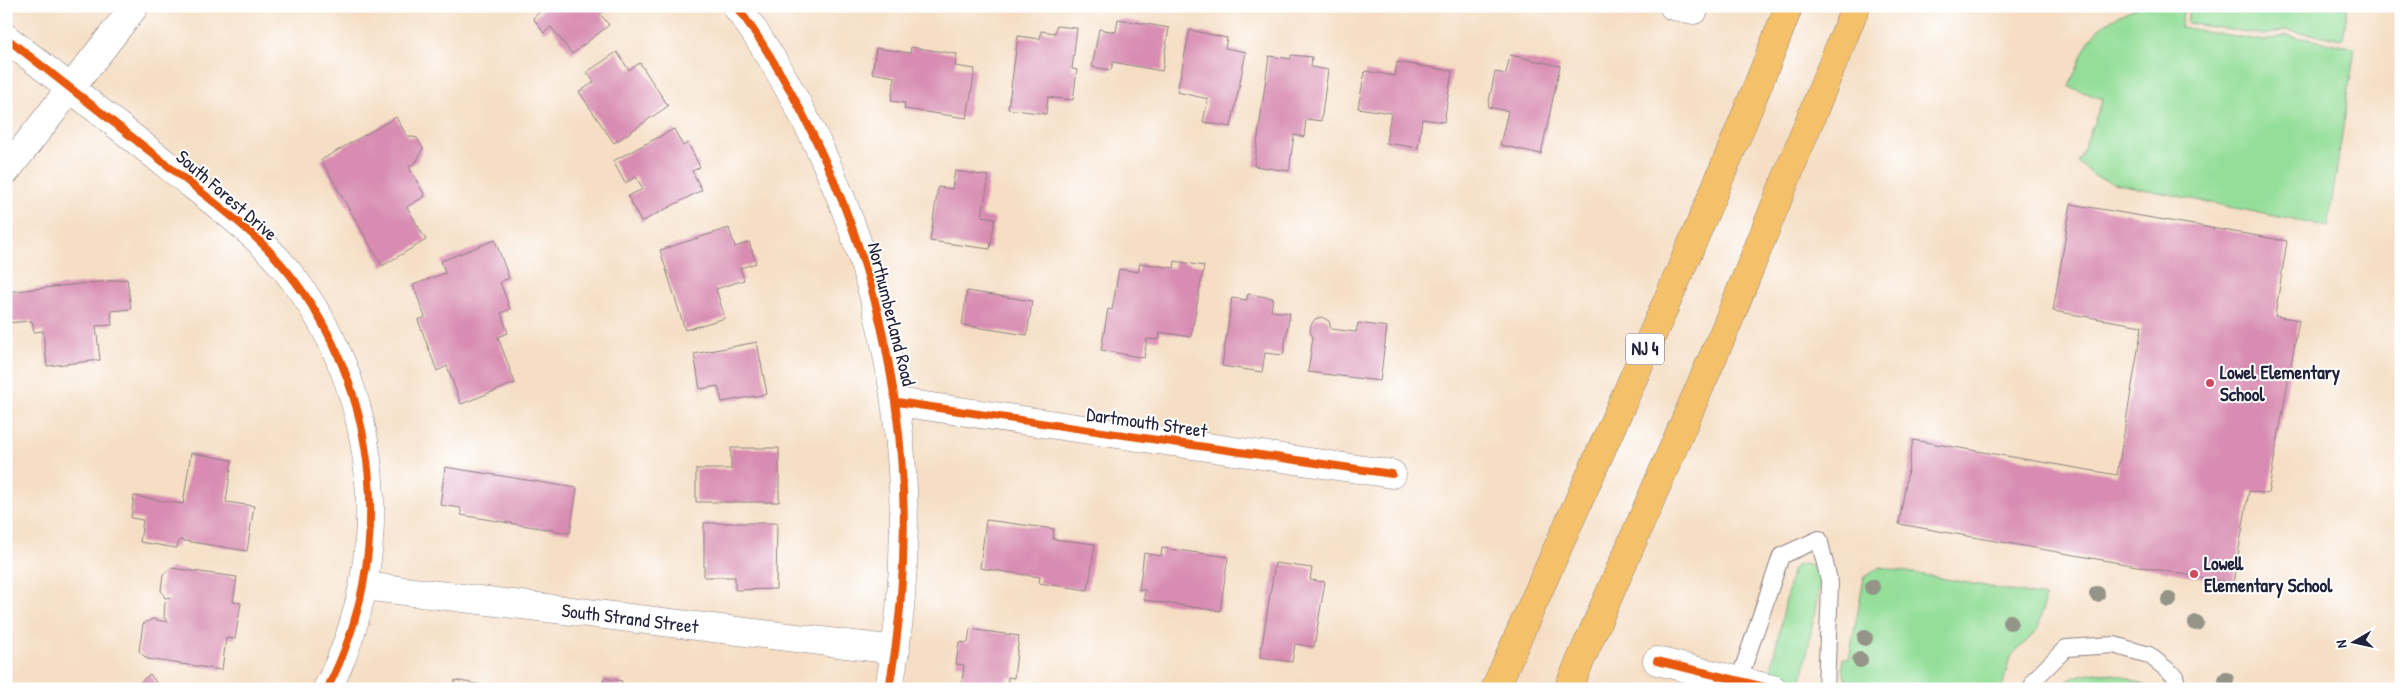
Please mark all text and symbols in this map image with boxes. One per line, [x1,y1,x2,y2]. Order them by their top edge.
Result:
street label: South Forest Drive [171,144,284,247]
street label: Northumberland Road [862,240,923,389]
road number: NJ 4 [1626,334,1664,364]
place label: Lowel Elementary School [2220,359,2340,407]
marker: Lowel Elementary School [2204,377,2216,389]
street label: Dartmouth Street [1085,401,1209,443]
place label: Lowell Elementary School [2204,550,2333,599]
marker: Lowell Elementary School [2188,568,2200,580]
street label: South Strand Street [560,597,700,639]
north arrow [2330,618,2380,668]
text: N [2331,638,2351,649]

